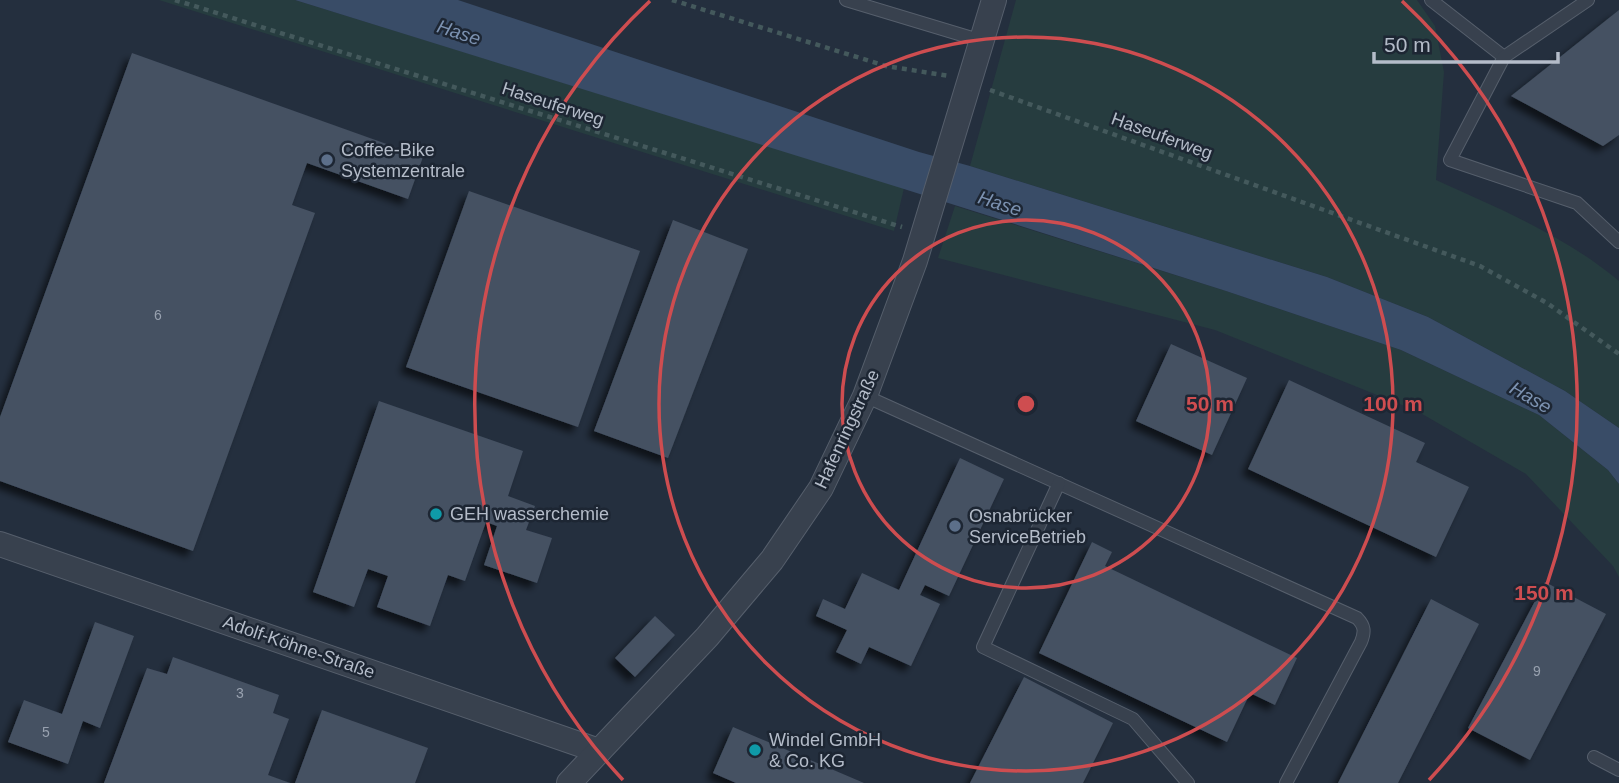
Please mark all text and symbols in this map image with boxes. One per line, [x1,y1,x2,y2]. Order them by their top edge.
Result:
water label: Hase [435,16,483,49]
scale bar [1374,21,1558,65]
text: 50 m [1384,33,1431,56]
street label: Haseuferweg [499,78,607,130]
street label: Haseuferweg [1109,108,1215,164]
place label: Coffee-Bike Systemzentrale [341,140,465,181]
marker: Coffee-Bike Systemzentrale [319,152,335,168]
water label: Hase [976,187,1024,220]
house number: 6 [154,307,162,323]
street label: Hafenringstraße [811,366,883,492]
water label: Hase [1506,377,1555,418]
centre of rings [1014,392,1038,416]
text: 50 m [1186,392,1234,415]
text: 100 m [1363,392,1423,415]
place label: GEH wasserchemie [450,504,609,524]
marker: GEH wasserchemie [428,506,444,522]
place label: Osnabrücker ServiceBetrieb [969,506,1086,547]
marker: Osnabrücker ServiceBetrieb [947,518,963,534]
text: 150 m [1514,581,1574,604]
street label: Adolf-Köhne-Straße [221,612,377,682]
house number: 9 [1533,663,1541,679]
house number: 3 [236,685,244,701]
house number: 5 [42,724,50,740]
place label: Windel GmbH & Co. KG [769,730,881,771]
marker: Windel GmbH & Co. KG [747,742,763,758]

